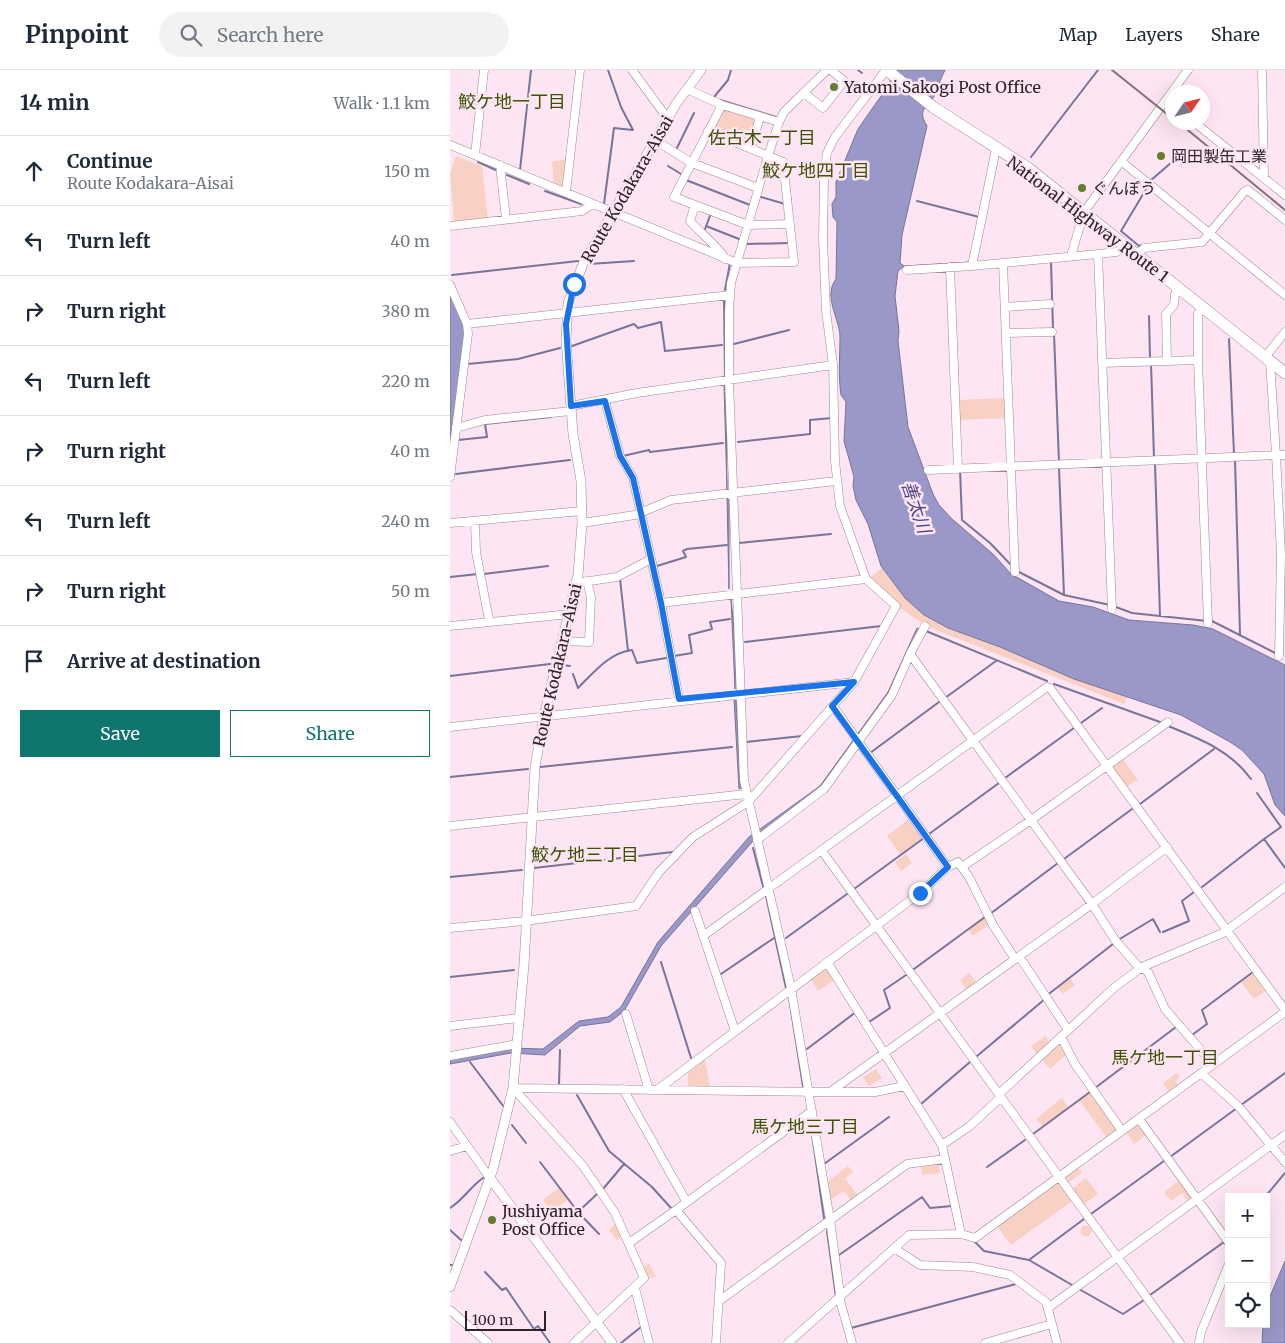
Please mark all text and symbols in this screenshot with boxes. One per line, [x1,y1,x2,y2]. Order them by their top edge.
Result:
search box [159,12,509,57]
text: Pinpoint [25,19,129,50]
icon: search [177,21,205,49]
text: Search here [217,23,323,47]
text: Map [1059,23,1097,46]
text: Layers [1125,23,1183,46]
text: Share [1211,23,1260,46]
place label: Yatomi Sakogi Post Office [843,77,1041,97]
marker: Yatomi Sakogi Post Office [828,81,840,93]
north arrow [1165,85,1210,130]
text: 14 min [20,89,89,116]
district label: 鮫ケ地一丁目 [458,90,566,113]
text: Walk · 1.1 km [334,93,430,113]
street label: Route Kodakara-Aisai [577,112,677,266]
district label: 佐古木一丁目 [708,126,816,149]
place label: 岡田製缶工業 [1171,146,1267,166]
text: Continue [67,149,153,173]
marker: 岡田製缶工業 [1155,150,1167,162]
street label: National Highway Route 1 [1003,152,1173,286]
icon: ahead [20,157,48,185]
district label: 鮫ケ地四丁目 [762,159,870,182]
text: 150 m [384,161,430,181]
text: Route Kodakara-Aisai [67,173,234,193]
place label: ぐんぽう [1092,178,1156,198]
marker: ぐんぽう [1076,182,1088,194]
icon: left [20,227,48,255]
text: Turn left [67,229,151,253]
text: 40 m [390,231,430,251]
route start [563,273,586,296]
icon: right [20,297,48,325]
text: Turn right [67,299,166,323]
text: 380 m [382,301,430,321]
icon: left [20,367,48,395]
text: Turn left [67,369,151,393]
text: 220 m [382,371,430,391]
icon: right [20,437,48,465]
text: Turn right [67,439,166,463]
text: 40 m [390,441,430,461]
water label: 善太川 [897,478,937,538]
icon: left [20,507,48,535]
text: Turn left [67,509,151,533]
text: 240 m [381,511,430,531]
icon: right [20,577,48,605]
text: Turn right [67,579,166,603]
text: 50 m [391,581,430,601]
street label: Route Kodakara-Aisai [528,581,586,749]
icon: arrive [20,647,48,675]
text: Arrive at destination [67,649,261,673]
button: Save [20,710,220,757]
button: Share [230,710,430,757]
district label: 鮫ケ地三丁目 [531,843,639,866]
route end [909,882,932,905]
district label: 馬ケ地一丁目 [1111,1046,1219,1069]
district label: 馬ケ地三丁目 [751,1115,859,1138]
map controls [1225,1193,1270,1328]
button: + [1225,1193,1270,1238]
place label: Jushiyama Post Office [501,1201,585,1239]
marker: Jushiyama Post Office [486,1214,498,1226]
button: − [1225,1238,1270,1283]
button: locate [1225,1283,1270,1328]
scale bar [465,1308,546,1331]
text: 100 m [472,1311,513,1329]

